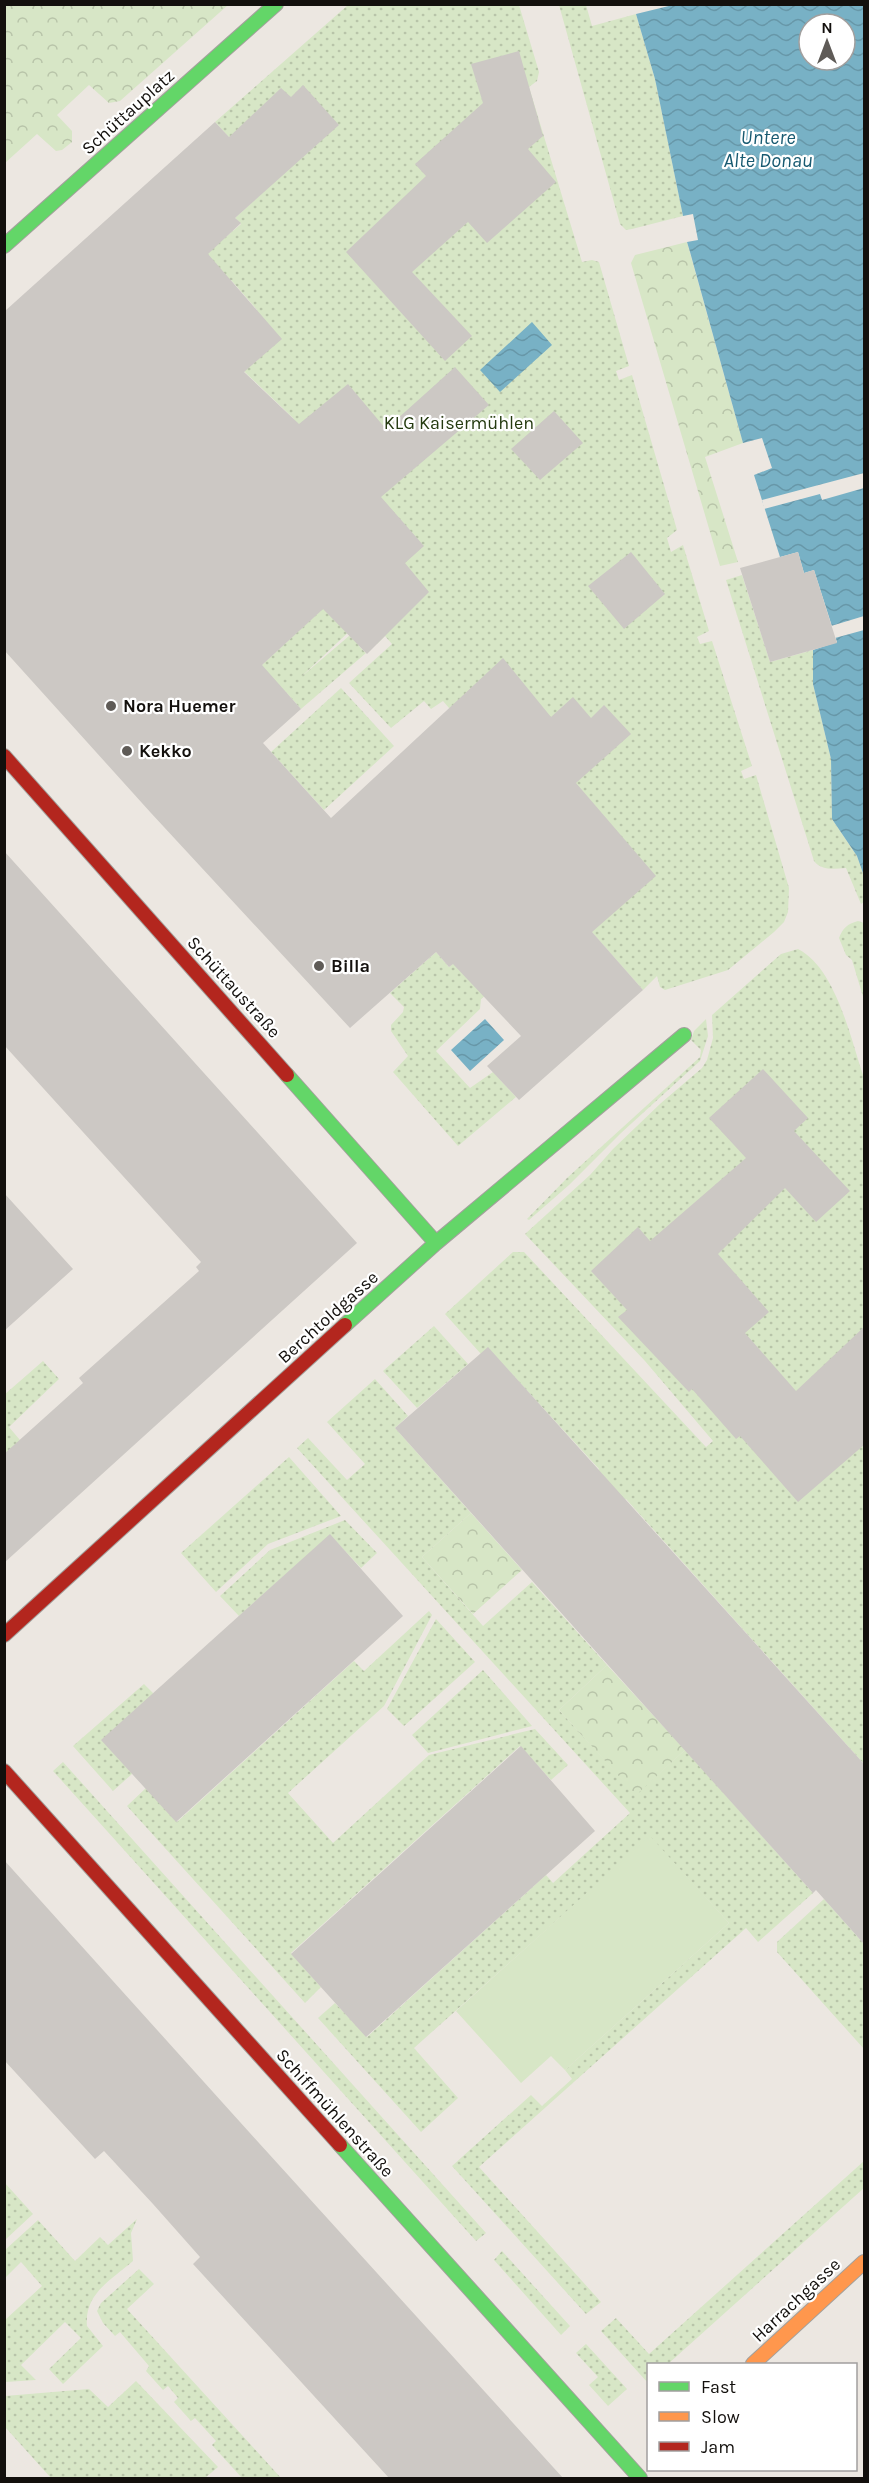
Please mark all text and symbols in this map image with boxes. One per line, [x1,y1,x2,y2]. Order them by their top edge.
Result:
north arrow [797,12,857,72]
text: N [821,18,833,37]
street label: Schüttauplatz [77,65,179,159]
water label: Untere Alte Donau [723,126,813,172]
park label: KLG Kaisermühlen [384,412,534,434]
place label: Nora Huemer [123,695,235,717]
marker: Nora Huemer [104,699,118,713]
place label: Kekko [139,740,192,762]
marker: Kekko [120,744,134,758]
street label: Schüttaustraße [183,932,285,1042]
place label: Billa [331,955,370,977]
marker: Billa [312,959,326,973]
street label: Berchtoldgasse [273,1266,383,1368]
street label: Schiffmühlenstraße [271,2044,399,2182]
street label: Harrachgasse [747,2253,845,2347]
legend [647,2363,857,2471]
text: Fast [701,2376,736,2398]
text: Slow [701,2406,740,2428]
text: Jam [701,2436,735,2458]

